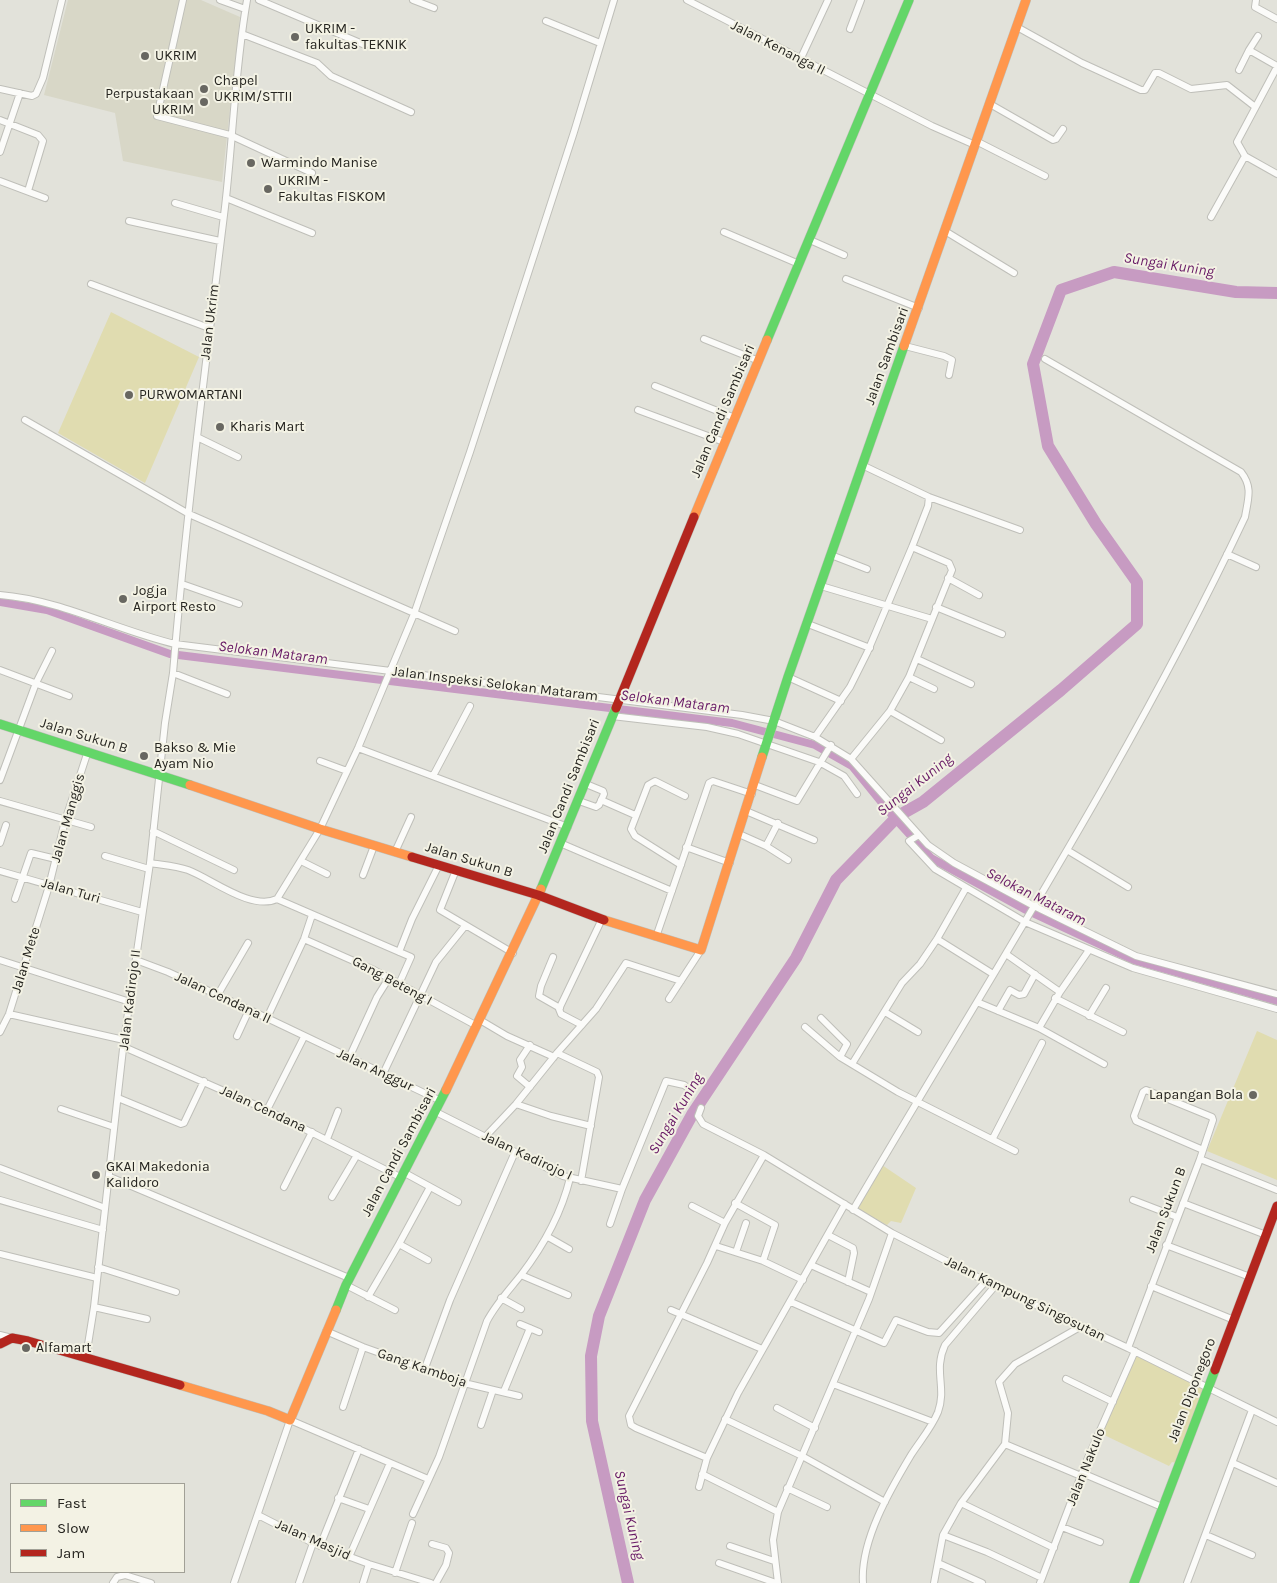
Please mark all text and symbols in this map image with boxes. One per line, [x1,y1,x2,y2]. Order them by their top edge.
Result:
street label: Jalan Kenanga II [728,17,828,79]
place label: UKRIM - fakultas TEKNIK [305,21,407,54]
marker: UKRIM - fakultas TEKNIK [289,31,301,43]
place label: UKRIM [155,48,197,64]
marker: UKRIM [139,50,151,62]
place label: Chapel UKRIM/STTII [214,73,292,105]
marker: Chapel UKRIM/STTII [198,83,210,95]
place label: Perpustakaan UKRIM [105,86,194,118]
marker: Perpustakaan UKRIM [198,96,210,108]
place label: Warmindo Manise [261,155,378,171]
marker: Warmindo Manise [245,157,257,169]
place label: UKRIM - Fakultas FISKOM [278,173,386,206]
marker: UKRIM - Fakultas FISKOM [262,183,274,195]
water label: Sungai Kuning [1123,249,1215,281]
street label: Jalan Ukrim [197,283,223,361]
street label: Jalan Sambisari [862,305,912,407]
street label: Jalan Candi Sambisari [687,342,759,480]
place label: PURWOMARTANI [139,387,242,403]
marker: PURWOMARTANI [123,389,135,401]
place label: Kharis Mart [230,419,304,435]
marker: Kharis Mart [214,421,226,433]
place label: Jogja Airport Resto [133,583,216,616]
marker: Jogja Airport Resto [117,593,129,605]
water label: Selokan Mataram [217,637,329,669]
street label: Jalan Inspeksi Selokan Mataram [391,663,599,705]
water label: Selokan Mataram [619,686,731,718]
street label: Jalan Sukun B [38,715,130,757]
street label: Jalan Candi Sambisari [534,716,604,856]
place label: Bakso & Mie Ayam Nio [154,740,236,772]
marker: Bakso & Mie Ayam Nio [138,750,150,762]
water label: Sungai Kuning [874,750,956,820]
street label: Jalan Manggis [47,771,89,865]
street label: Jalan Sukun B [423,839,515,881]
water label: Selokan Mataram [983,864,1089,930]
street label: Jalan Turi [40,875,102,907]
street label: Jalan Mete [8,925,44,995]
street label: Jalan Kadirojo II [115,949,145,1051]
street label: Gang Beteng I [349,953,435,1009]
street label: Jalan Cendana II [172,968,274,1028]
street label: Jalan Anggur [334,1045,416,1095]
water label: Sungai Kuning [645,1070,707,1158]
street label: Jalan Cendana [217,1082,309,1136]
street label: Jalan Candi Sambisari [358,1085,440,1219]
place label: Lapangan Bola [1149,1087,1243,1103]
marker: Lapangan Bola [1247,1089,1259,1101]
street label: Jalan Kadirojo I [479,1128,575,1184]
place label: GKAI Makedonia Kalidoro [106,1159,210,1192]
street label: Jalan Sukun B [1142,1165,1190,1255]
marker: GKAI Makedonia Kalidoro [90,1169,102,1181]
street label: Jalan Kampung Singosutan [942,1253,1108,1345]
street label: Jalan Diponegoro [1164,1336,1220,1444]
place label: Alfamart [36,1340,92,1356]
marker: Alfamart [20,1342,32,1354]
street label: Gang Kamboja [375,1345,469,1391]
street label: Jalan Nakulo [1063,1426,1109,1508]
water label: Sungai Kuning [610,1469,648,1561]
legend [10,1483,185,1573]
text: Fast [57,1494,86,1512]
street label: Jalan Masjid [273,1516,353,1564]
text: Slow [57,1519,89,1537]
text: Jam [57,1544,85,1562]

